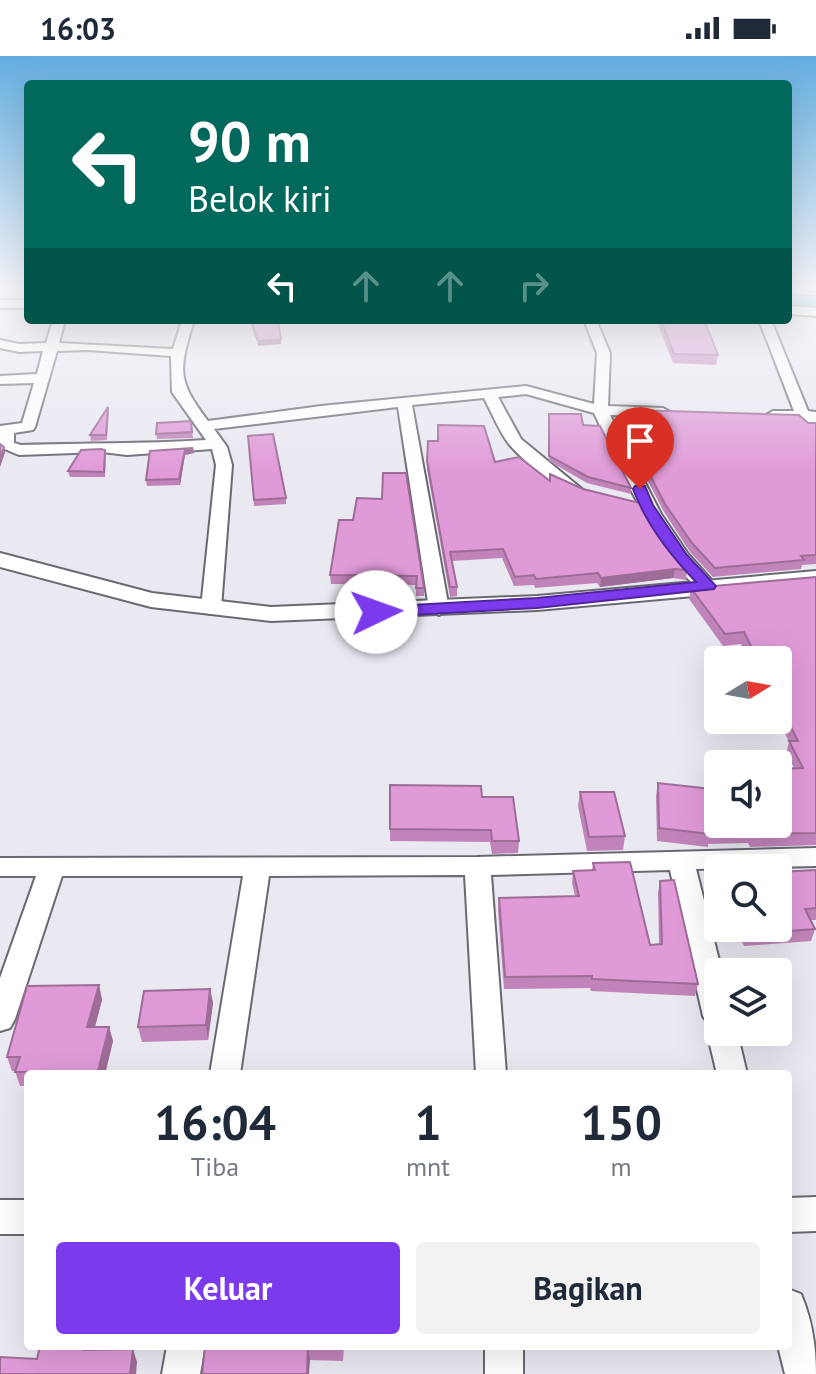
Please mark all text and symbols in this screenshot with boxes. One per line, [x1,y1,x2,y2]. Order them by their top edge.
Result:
text: 16:03 [40,9,116,48]
text: 90 m [188,105,311,177]
icon: left [56,112,160,216]
text: Belok kiri [188,175,332,222]
icon: left [260,264,304,308]
icon: ahead [344,264,388,308]
icon: ahead [428,264,472,308]
icon: right [512,264,556,308]
pin [606,407,674,489]
icon: arrive [618,419,662,463]
position arrow [334,570,418,654]
north arrow [704,646,792,734]
map controls [704,646,792,1046]
button: sound [704,750,792,838]
button: search [704,854,792,942]
button: layers [704,958,792,1046]
text: 16:04 [154,1091,276,1153]
text: 1 [414,1091,442,1153]
text: 150 [580,1091,662,1153]
text: Tiba [191,1150,239,1183]
text: mnt [406,1150,450,1183]
text: m [610,1150,632,1183]
button: Keluar [56,1242,400,1334]
button: Bagikan [416,1242,760,1334]

